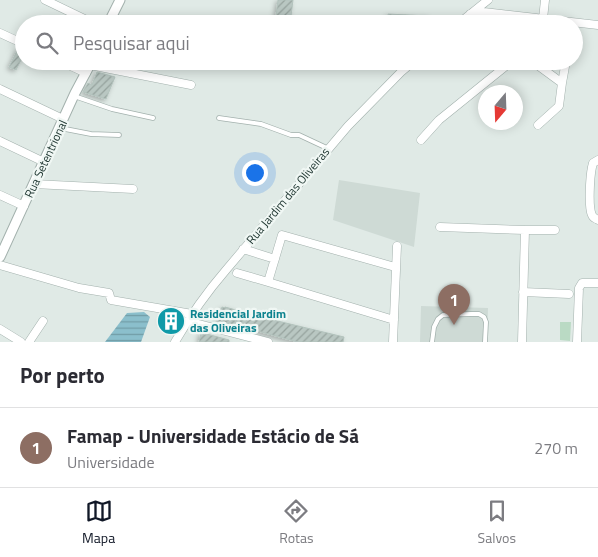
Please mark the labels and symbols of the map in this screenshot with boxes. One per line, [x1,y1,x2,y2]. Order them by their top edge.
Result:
north arrow [478,85,523,130]
street label: Rua Setentrional [19,117,72,201]
street label: Rua Jardim das Oliveiras [241,143,334,248]
your location [242,160,268,186]
pin: 1 [438,284,470,325]
place label: Residencial Jardim das Oliveiras [190,304,286,337]
building icon: Residencial Jardim das Oliveiras [156,306,186,336]

